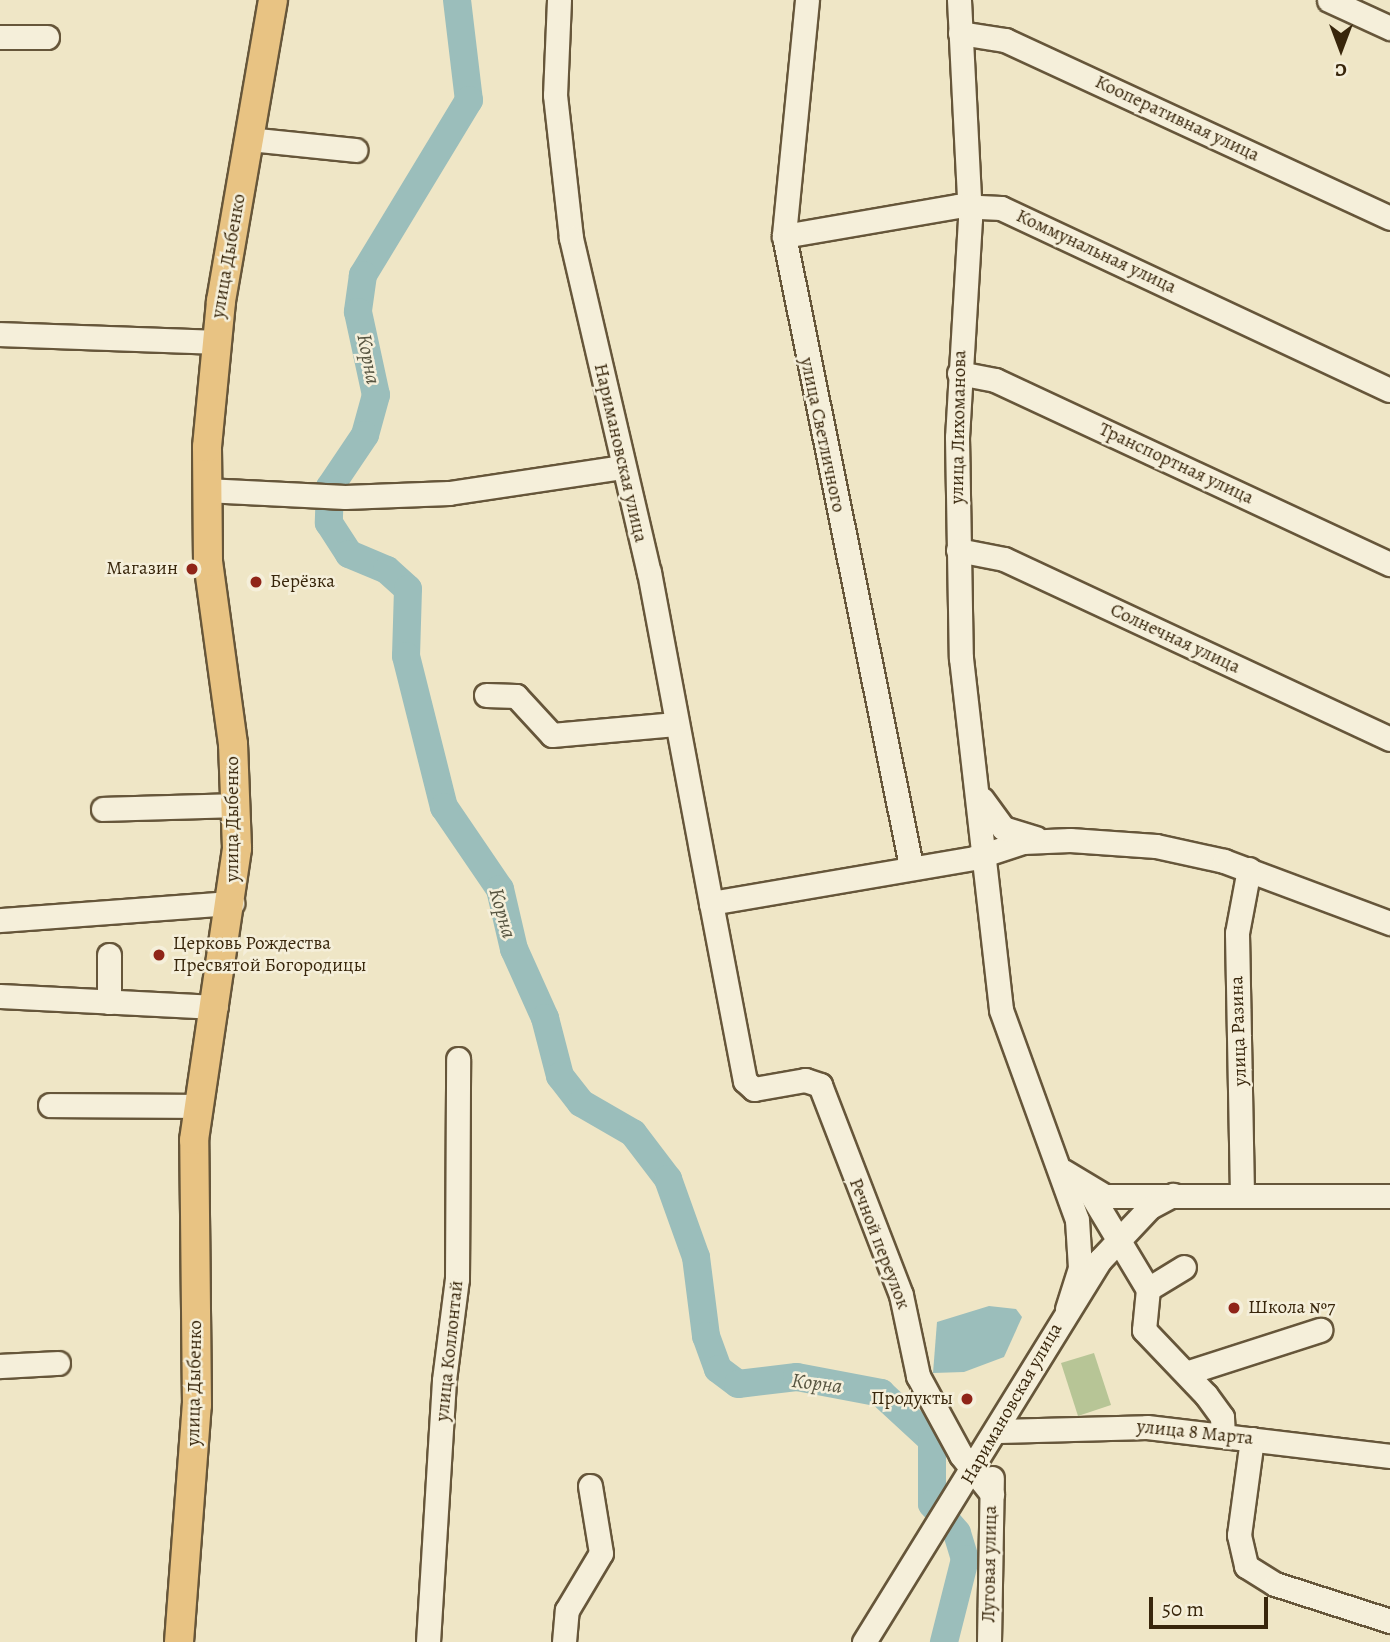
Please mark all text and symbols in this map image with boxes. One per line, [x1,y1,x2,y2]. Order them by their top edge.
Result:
north arrow [1306,14,1376,84]
text: С [1335,57,1347,83]
street label: Кооперативная улица [1091,71,1263,167]
street label: улица Дыбенко [207,192,251,320]
street label: Коммунальная улица [1012,205,1180,299]
water label: Корна [352,331,386,387]
street label: улица Лихоманова [946,350,972,504]
street label: улица Светличного [794,355,850,515]
street label: Наримановская улица [588,361,652,545]
street label: Транспортная улица [1095,418,1257,510]
place label: Магазин [106,558,178,580]
marker: Магазин [184,561,200,577]
place label: Берёзка [270,571,335,593]
marker: Берёзка [248,574,264,590]
street label: Солнечная улица [1106,599,1244,679]
street label: улица Дыбенко [222,756,244,882]
water label: Корна [484,885,522,941]
place label: Церковь Рождества Пресвятой Богородицы [173,933,366,977]
marker: Церковь Рождества Пресвятой Богородицы [151,947,167,963]
street label: улица Разина [1226,976,1252,1086]
street label: Речной переулок [844,1175,914,1313]
street label: улица Коллонтай [431,1280,469,1422]
place label: Школа №7 [1248,1297,1335,1319]
marker: Школа №7 [1226,1300,1242,1316]
street label: Наримановская улица [956,1319,1068,1489]
street label: улица Дыбенко [183,1320,207,1446]
water label: Корна [790,1367,844,1399]
place label: Продукты [871,1388,953,1410]
marker: Продукты [959,1391,975,1407]
street label: улица 8 Марта [1136,1416,1254,1450]
street label: Луговая улица [978,1505,1002,1623]
scale bar [1152,1582,1271,1626]
text: 50 m [1162,1595,1204,1623]

